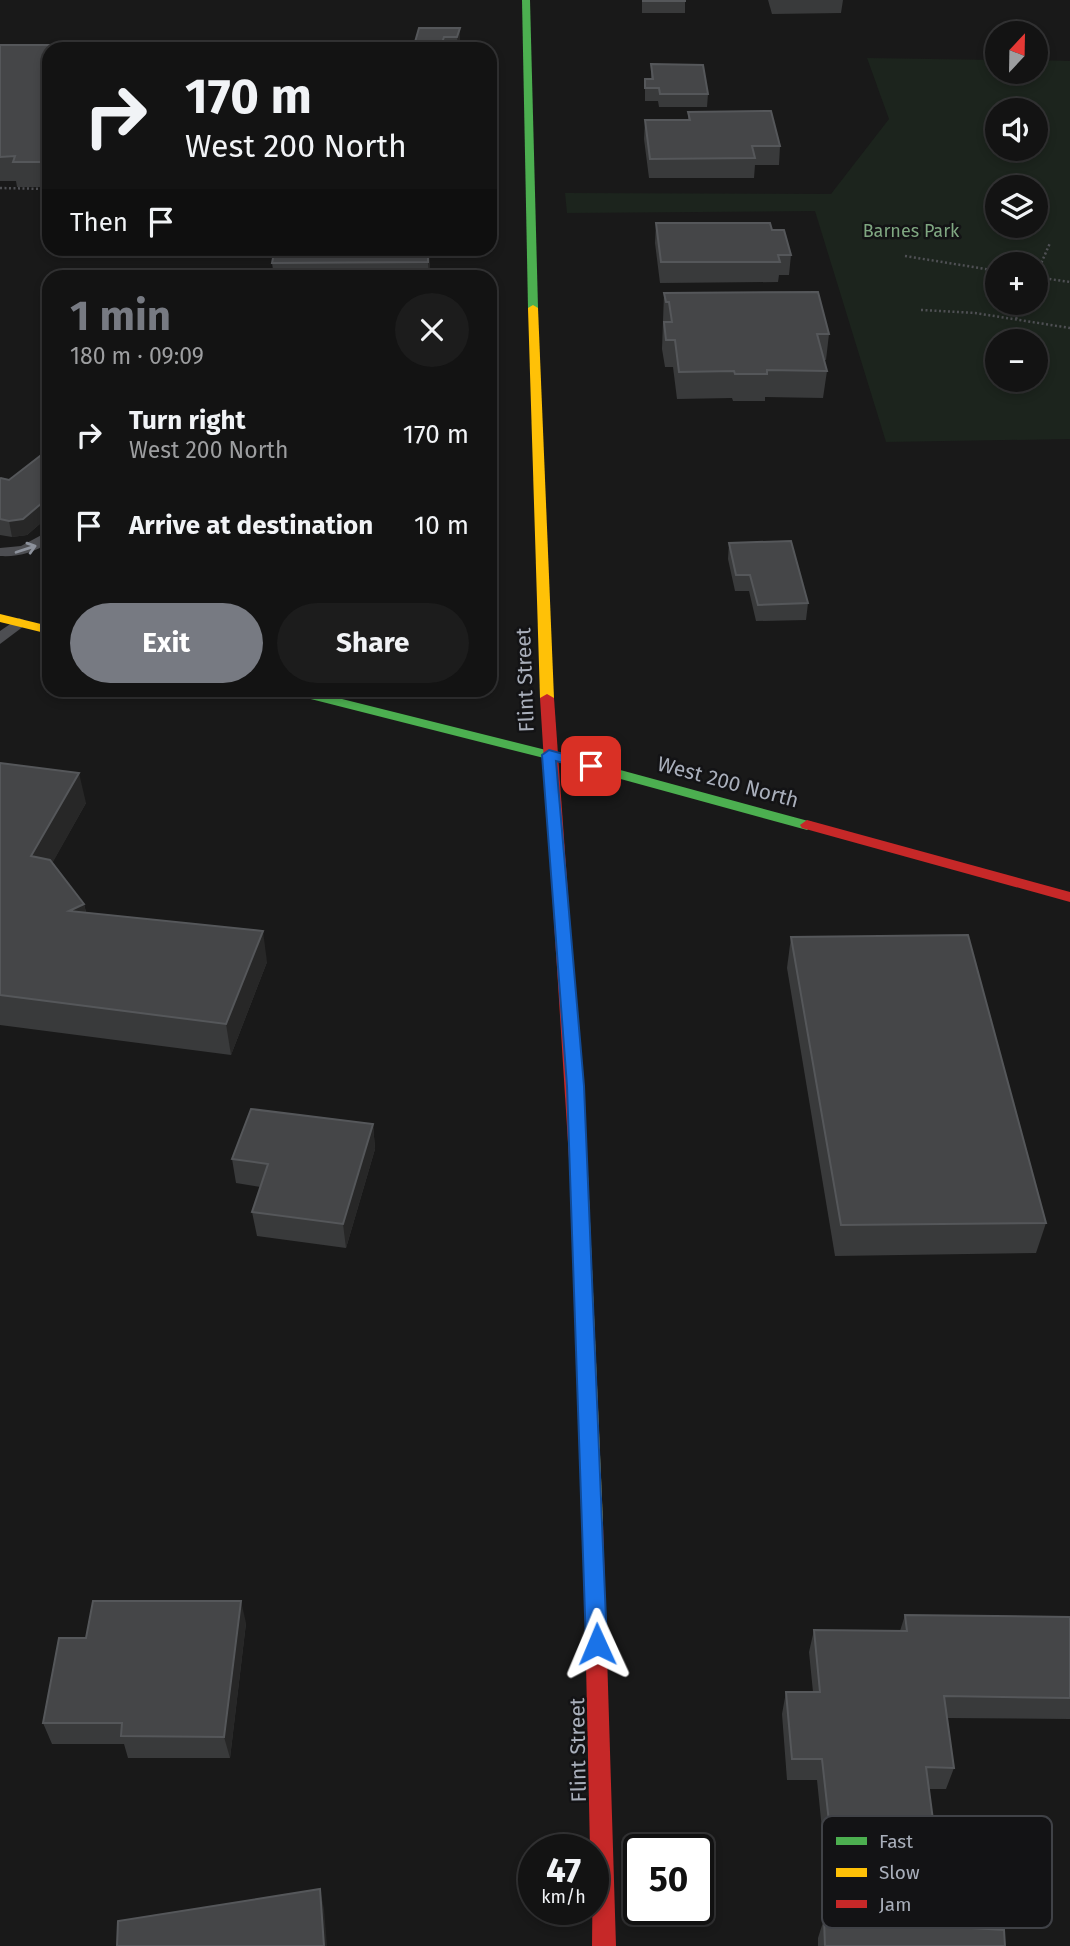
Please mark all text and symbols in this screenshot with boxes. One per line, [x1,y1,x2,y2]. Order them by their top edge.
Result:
north arrow [985,21,1048,84]
map controls [985,21,1048,392]
text: 170 m [185,67,312,126]
icon: right [70,70,161,161]
button: sound [985,98,1048,161]
text: West 200 North [185,127,407,165]
button: layers [985,175,1048,238]
icon: arrive [142,203,180,241]
text: Then [70,207,128,238]
park label: Barnes Park [863,220,960,242]
button: + [985,252,1048,315]
text: 1 min [70,291,171,341]
button: close [395,293,469,367]
button: − [985,329,1048,392]
text: 180 m · 09:09 [70,342,204,370]
text: Turn right [129,405,246,436]
icon: right [70,416,108,454]
text: 170 m [403,419,469,450]
text: West 200 North [129,436,288,464]
icon: arrive [70,507,108,545]
text: Arrive at destination [129,510,373,541]
text: 10 m [414,510,469,541]
one-way arrow [15,542,37,554]
button: Exit [70,603,263,683]
button: Share [277,603,469,683]
street label: Flint Street [510,627,540,733]
pin [561,736,621,796]
icon: arrive [572,747,610,785]
street label: West 200 North [654,751,802,813]
position arrow [560,1607,634,1681]
street label: Flint Street [564,1697,592,1803]
legend [822,1816,1052,1928]
text: Fast [879,1830,913,1853]
speed limit sign: 50 [623,1834,714,1925]
text: 47 [546,1849,581,1891]
text: Slow [879,1861,920,1884]
text: km/h [541,1886,586,1908]
text: Jam [879,1893,911,1916]

